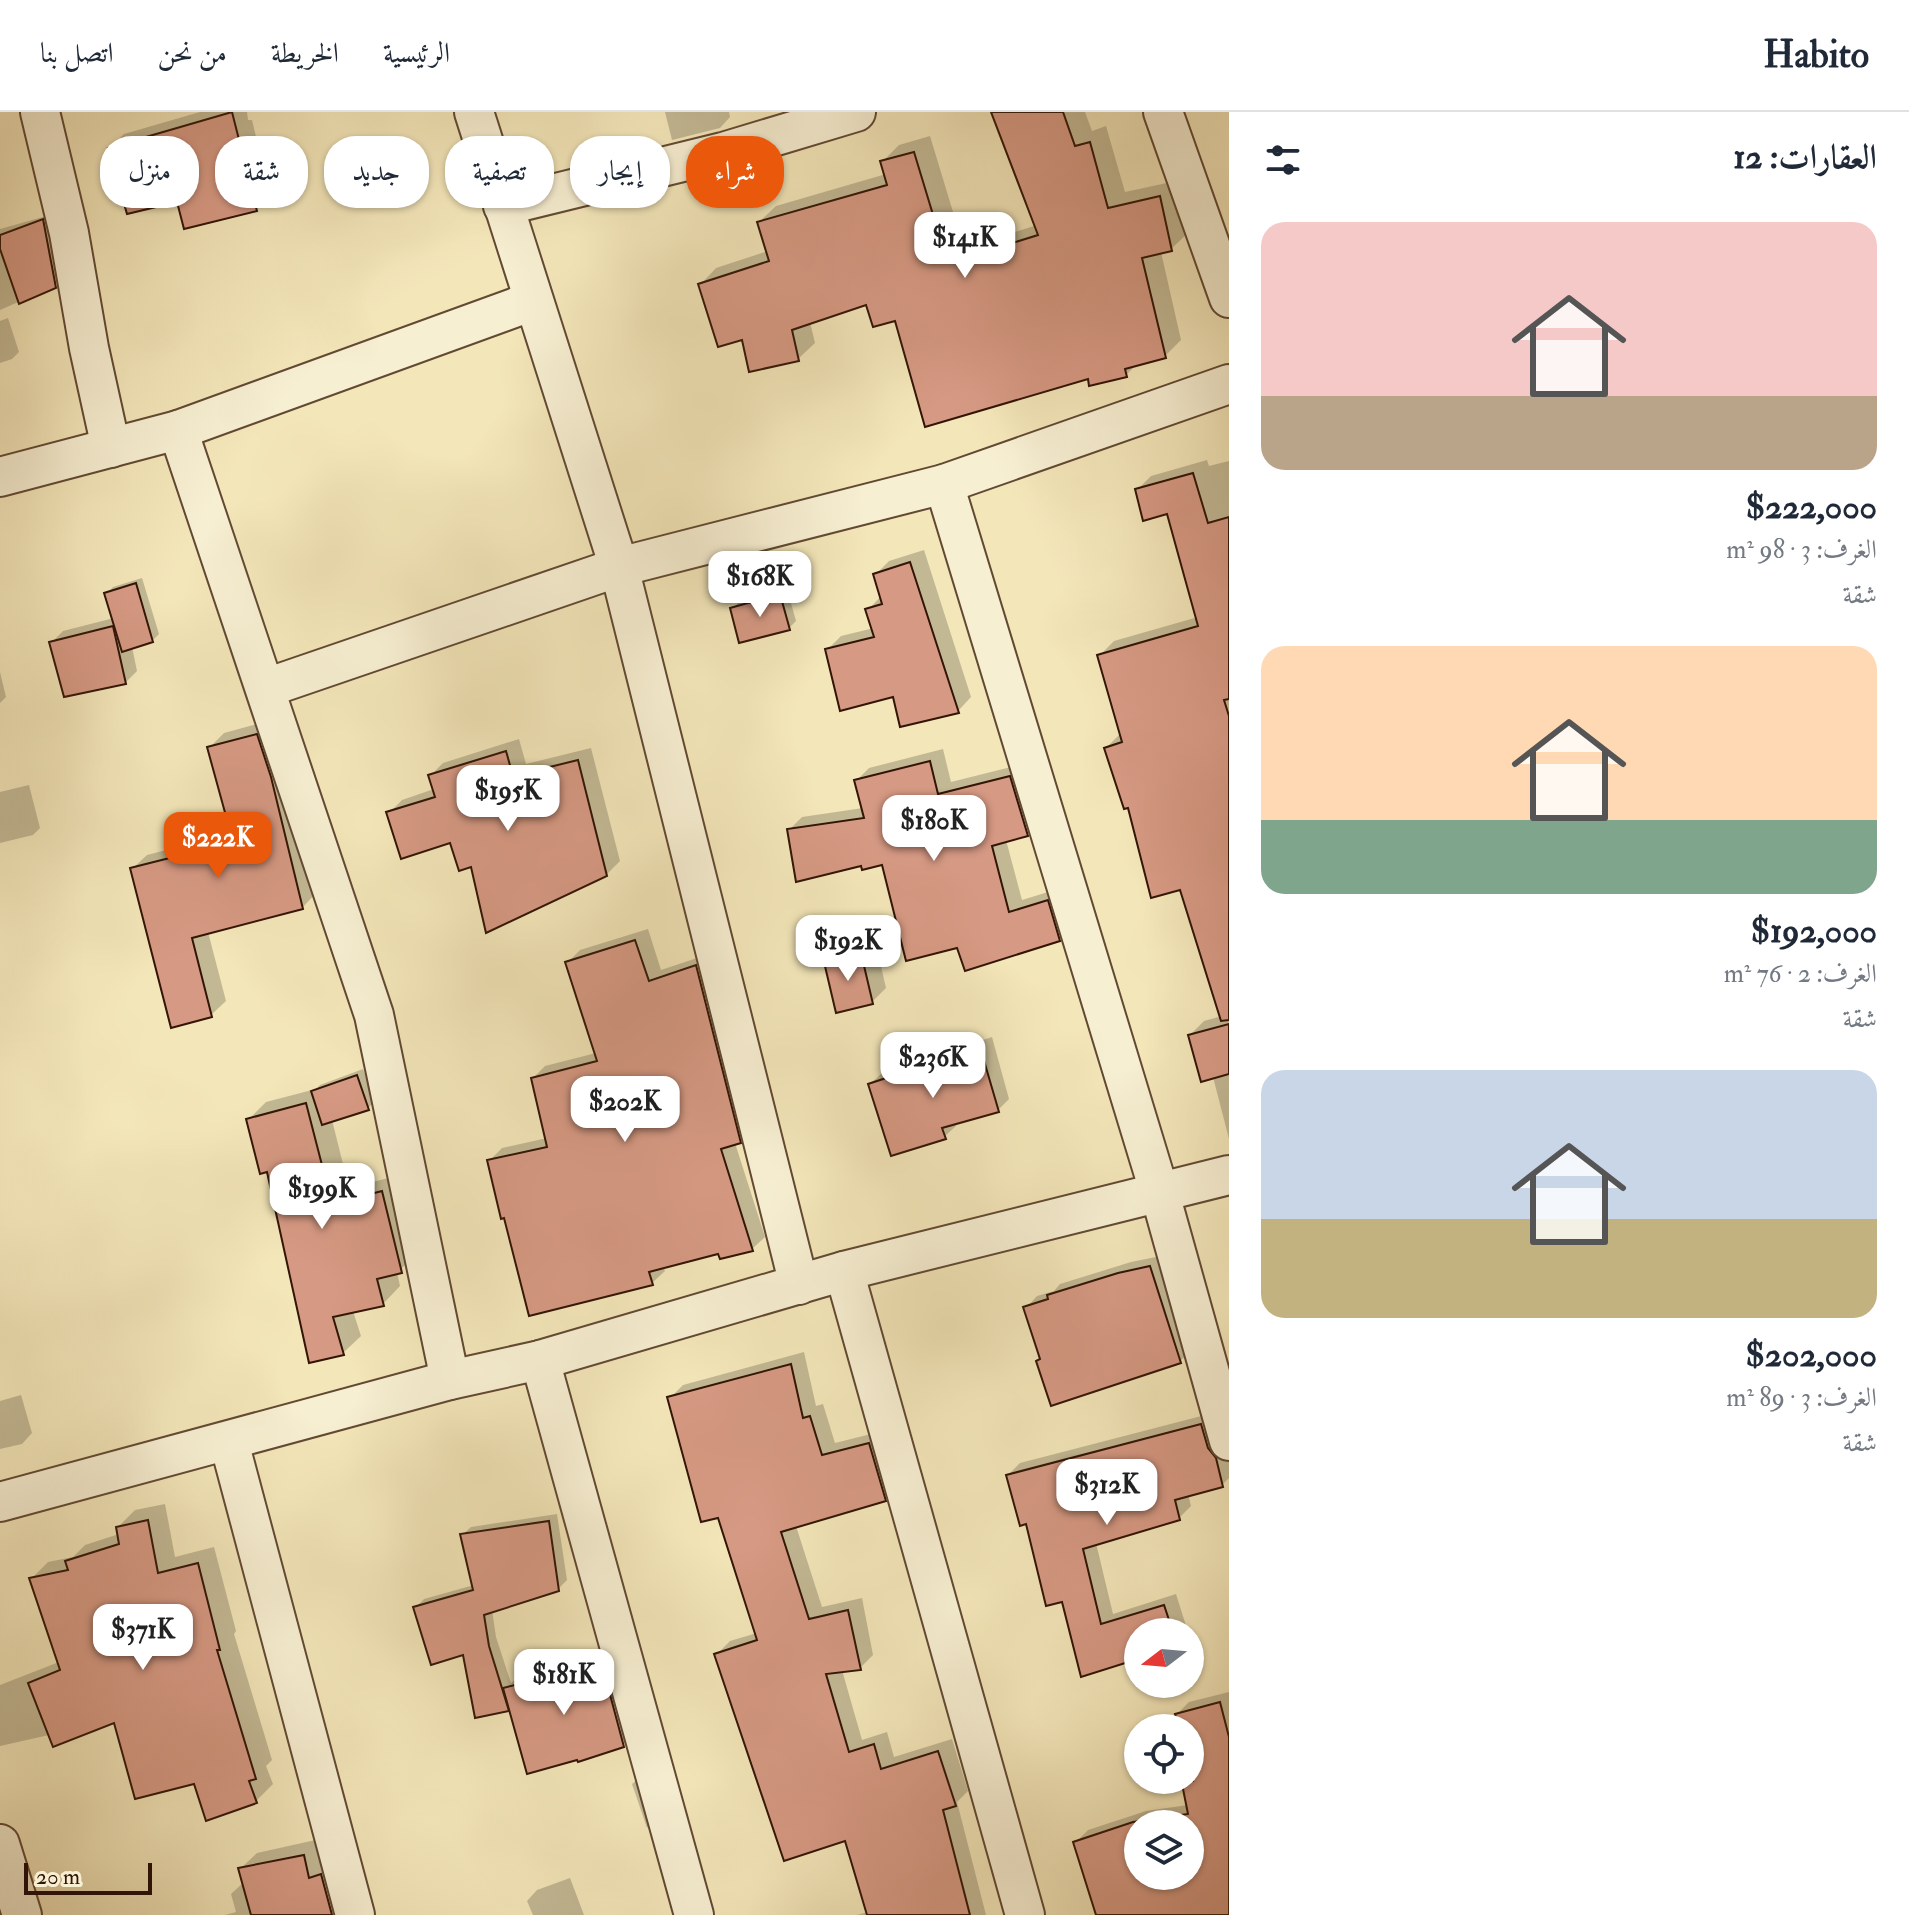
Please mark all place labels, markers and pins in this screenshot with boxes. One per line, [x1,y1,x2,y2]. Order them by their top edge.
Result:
pin: $141K [909,212,1021,280]
pin: $168K [704,551,816,619]
pin: $195K [452,765,564,833]
pin: $180K [878,795,990,863]
pin: $222K [162,812,274,880]
pin: $192K [792,915,904,983]
pin: $236K [877,1032,989,1100]
pin: $202K [569,1076,681,1144]
pin: $199K [266,1163,378,1231]
pin: $312K [1051,1459,1163,1527]
pin: $371K [87,1604,199,1672]
pin: $181K [508,1649,620,1717]

